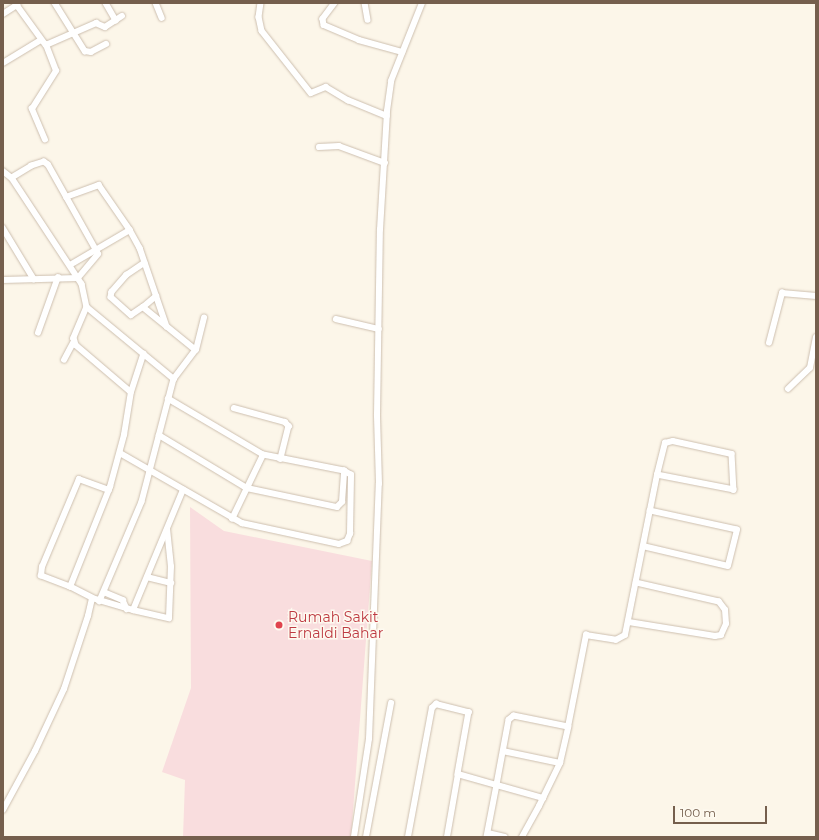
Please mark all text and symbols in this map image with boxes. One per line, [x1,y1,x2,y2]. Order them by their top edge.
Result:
place label: Rumah Sakit Ernaldi Bahar [288,609,383,642]
marker: Rumah Sakit Ernaldi Bahar [273,619,285,631]
scale bar [675,798,769,824]
text: 100 m [680,805,716,820]

